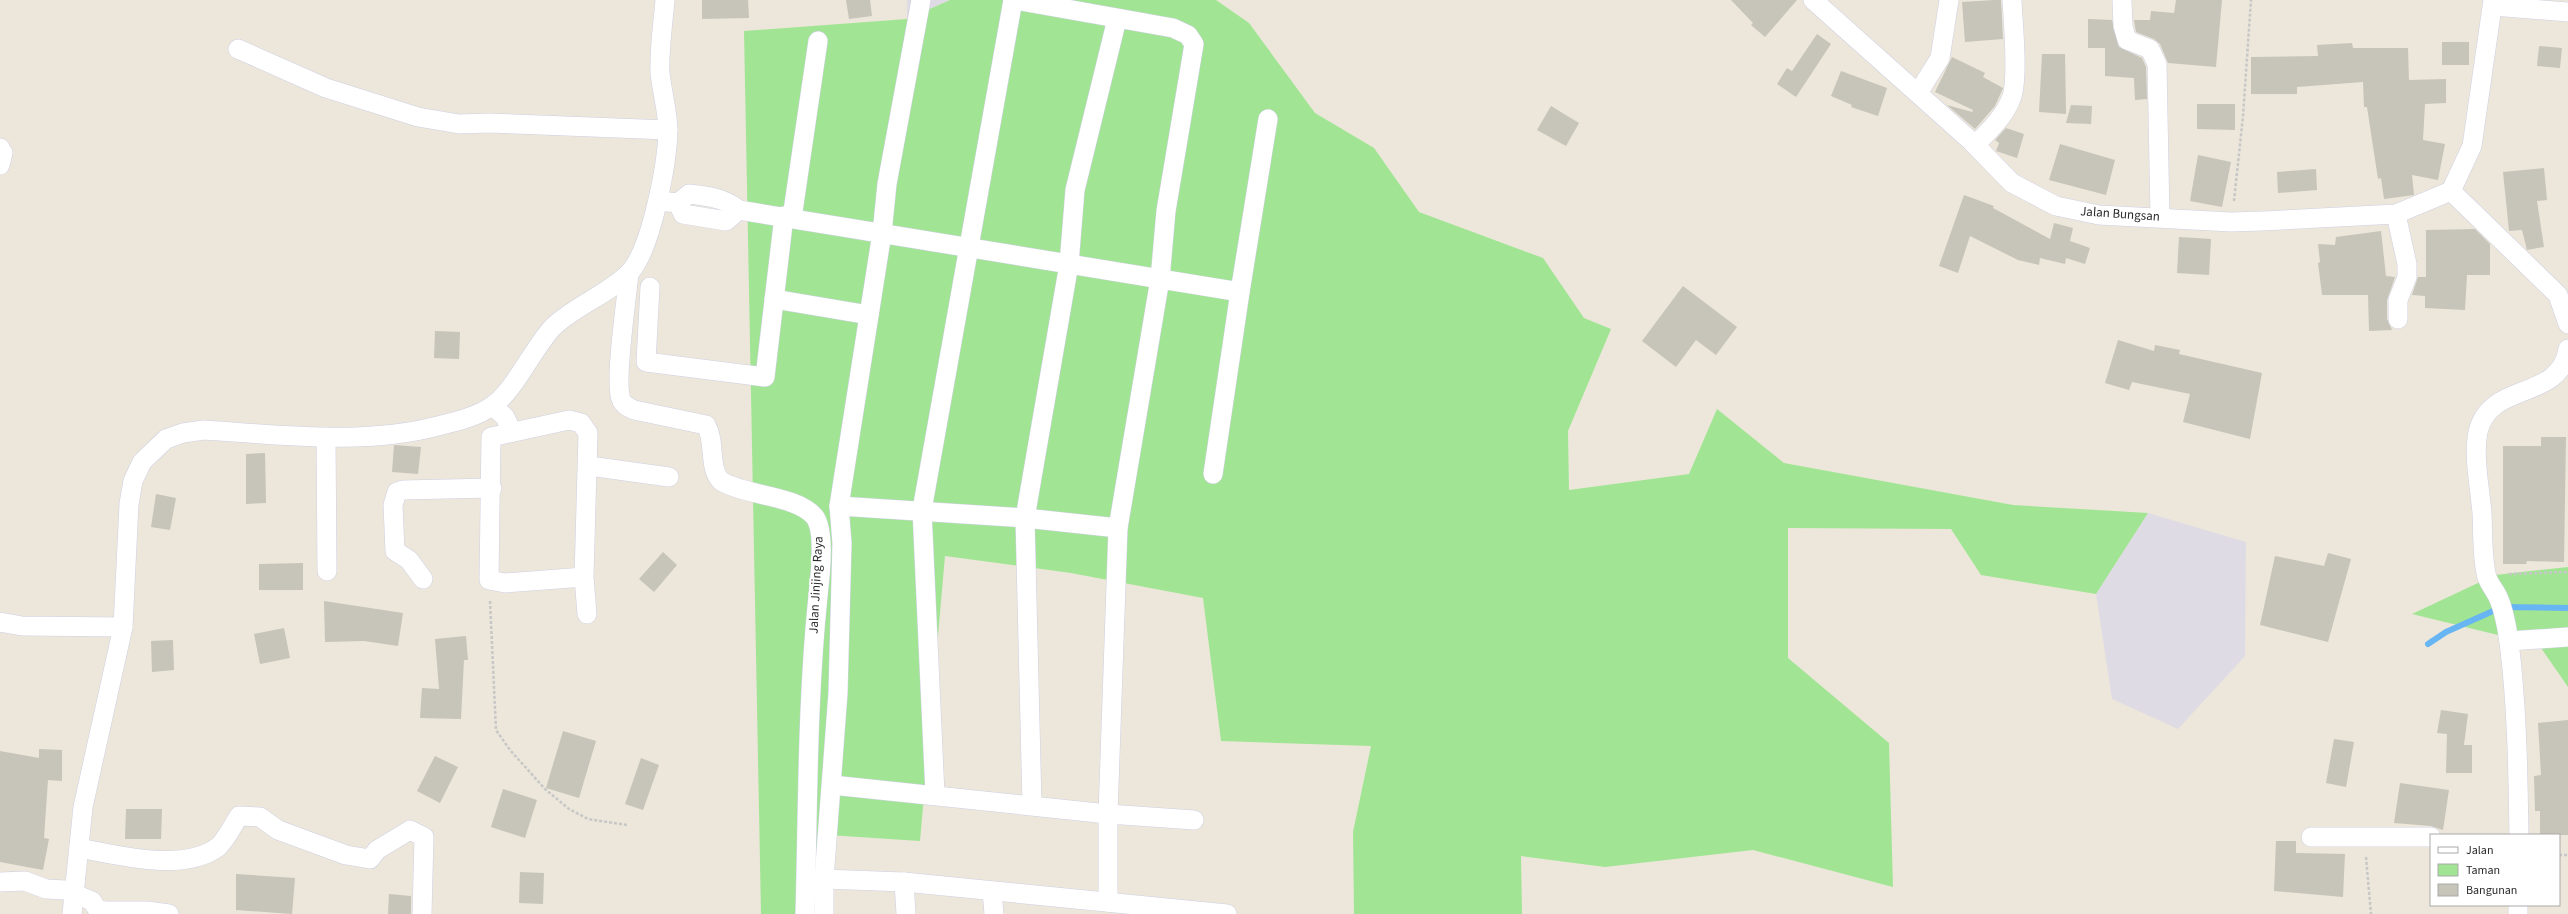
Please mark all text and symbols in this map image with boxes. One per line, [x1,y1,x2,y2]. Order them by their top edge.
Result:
street label: Jalan Bungsan [2080,202,2160,226]
street label: Jalan Jinjing Raya [804,536,828,634]
legend [2430,834,2560,906]
text: Jalan [2466,842,2493,859]
text: Taman [2466,862,2500,879]
text: Bangunan [2466,882,2517,899]

